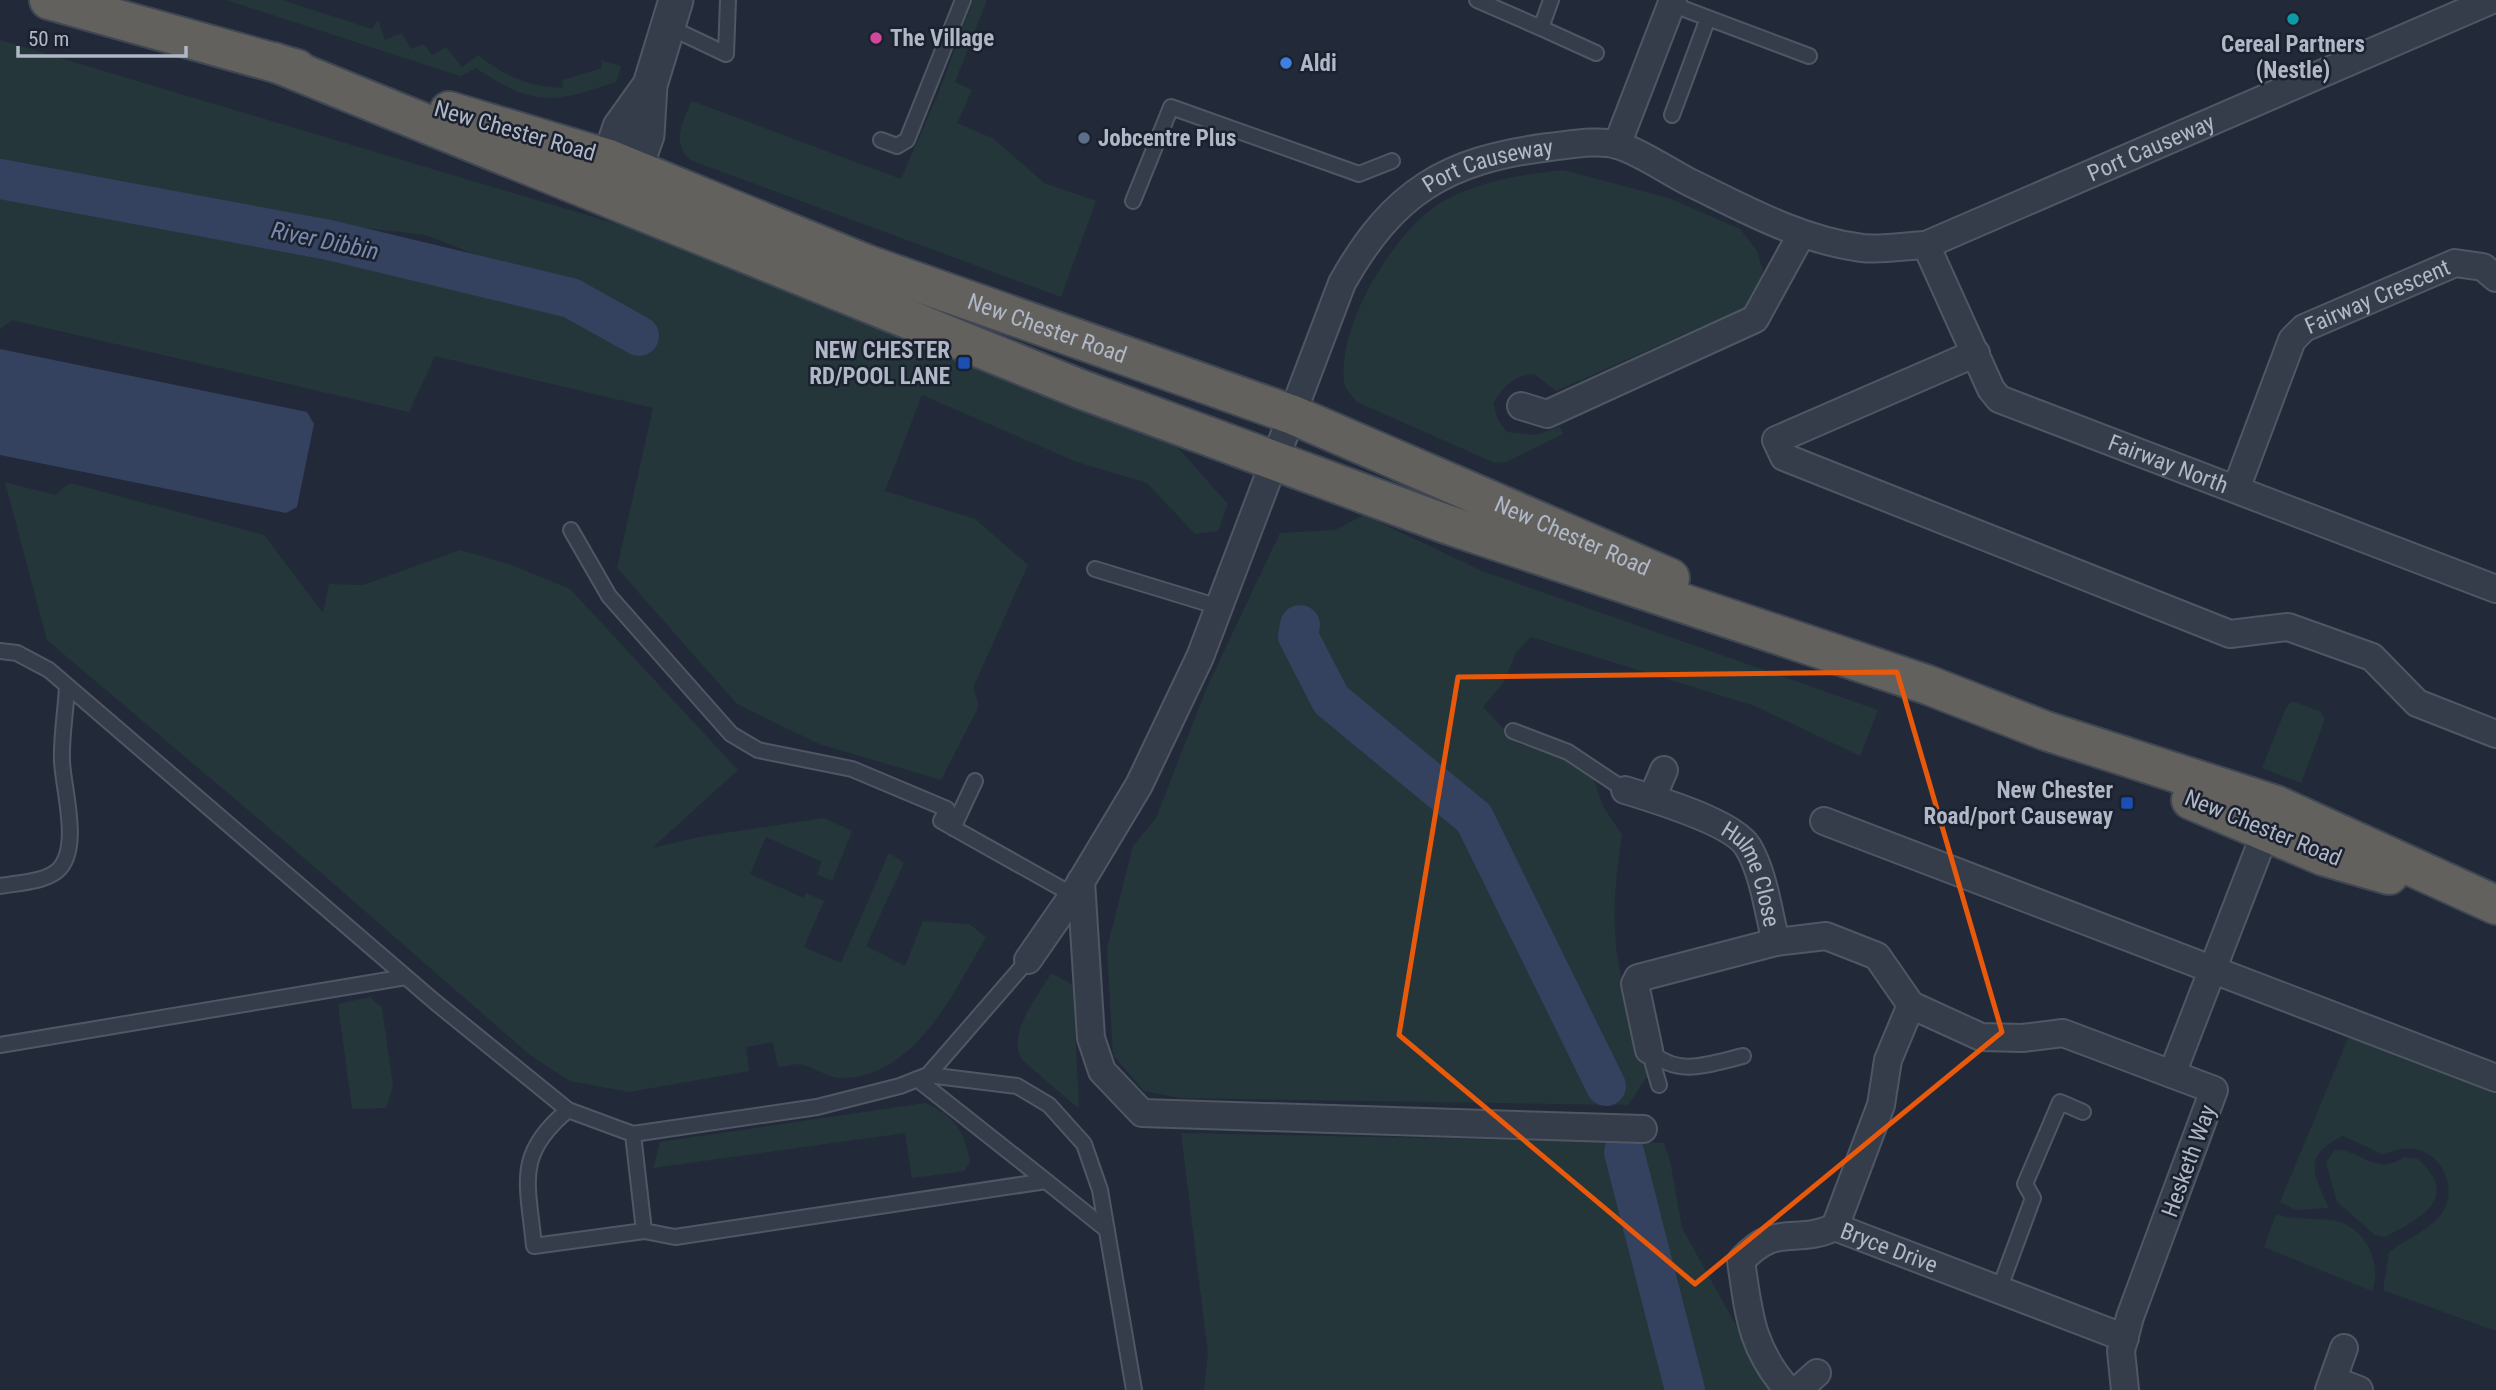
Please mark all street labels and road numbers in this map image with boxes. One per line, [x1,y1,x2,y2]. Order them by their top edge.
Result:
street label: New Chester Road [431,95,599,167]
street label: Port Causeway [2083,108,2219,187]
street label: Port Causeway [1417,133,1555,198]
street label: Fairway Crescent [2301,253,2454,340]
street label: New Chester Road [964,288,1130,369]
street label: Fairway North [2104,429,2232,499]
street label: New Chester Road [1490,490,1654,581]
street label: New Chester Road [2181,784,2345,872]
street label: Hulme Close [1717,815,1786,929]
street label: Hesketh Way [2156,1101,2222,1221]
street label: Bryce Drive [1837,1217,1942,1279]

